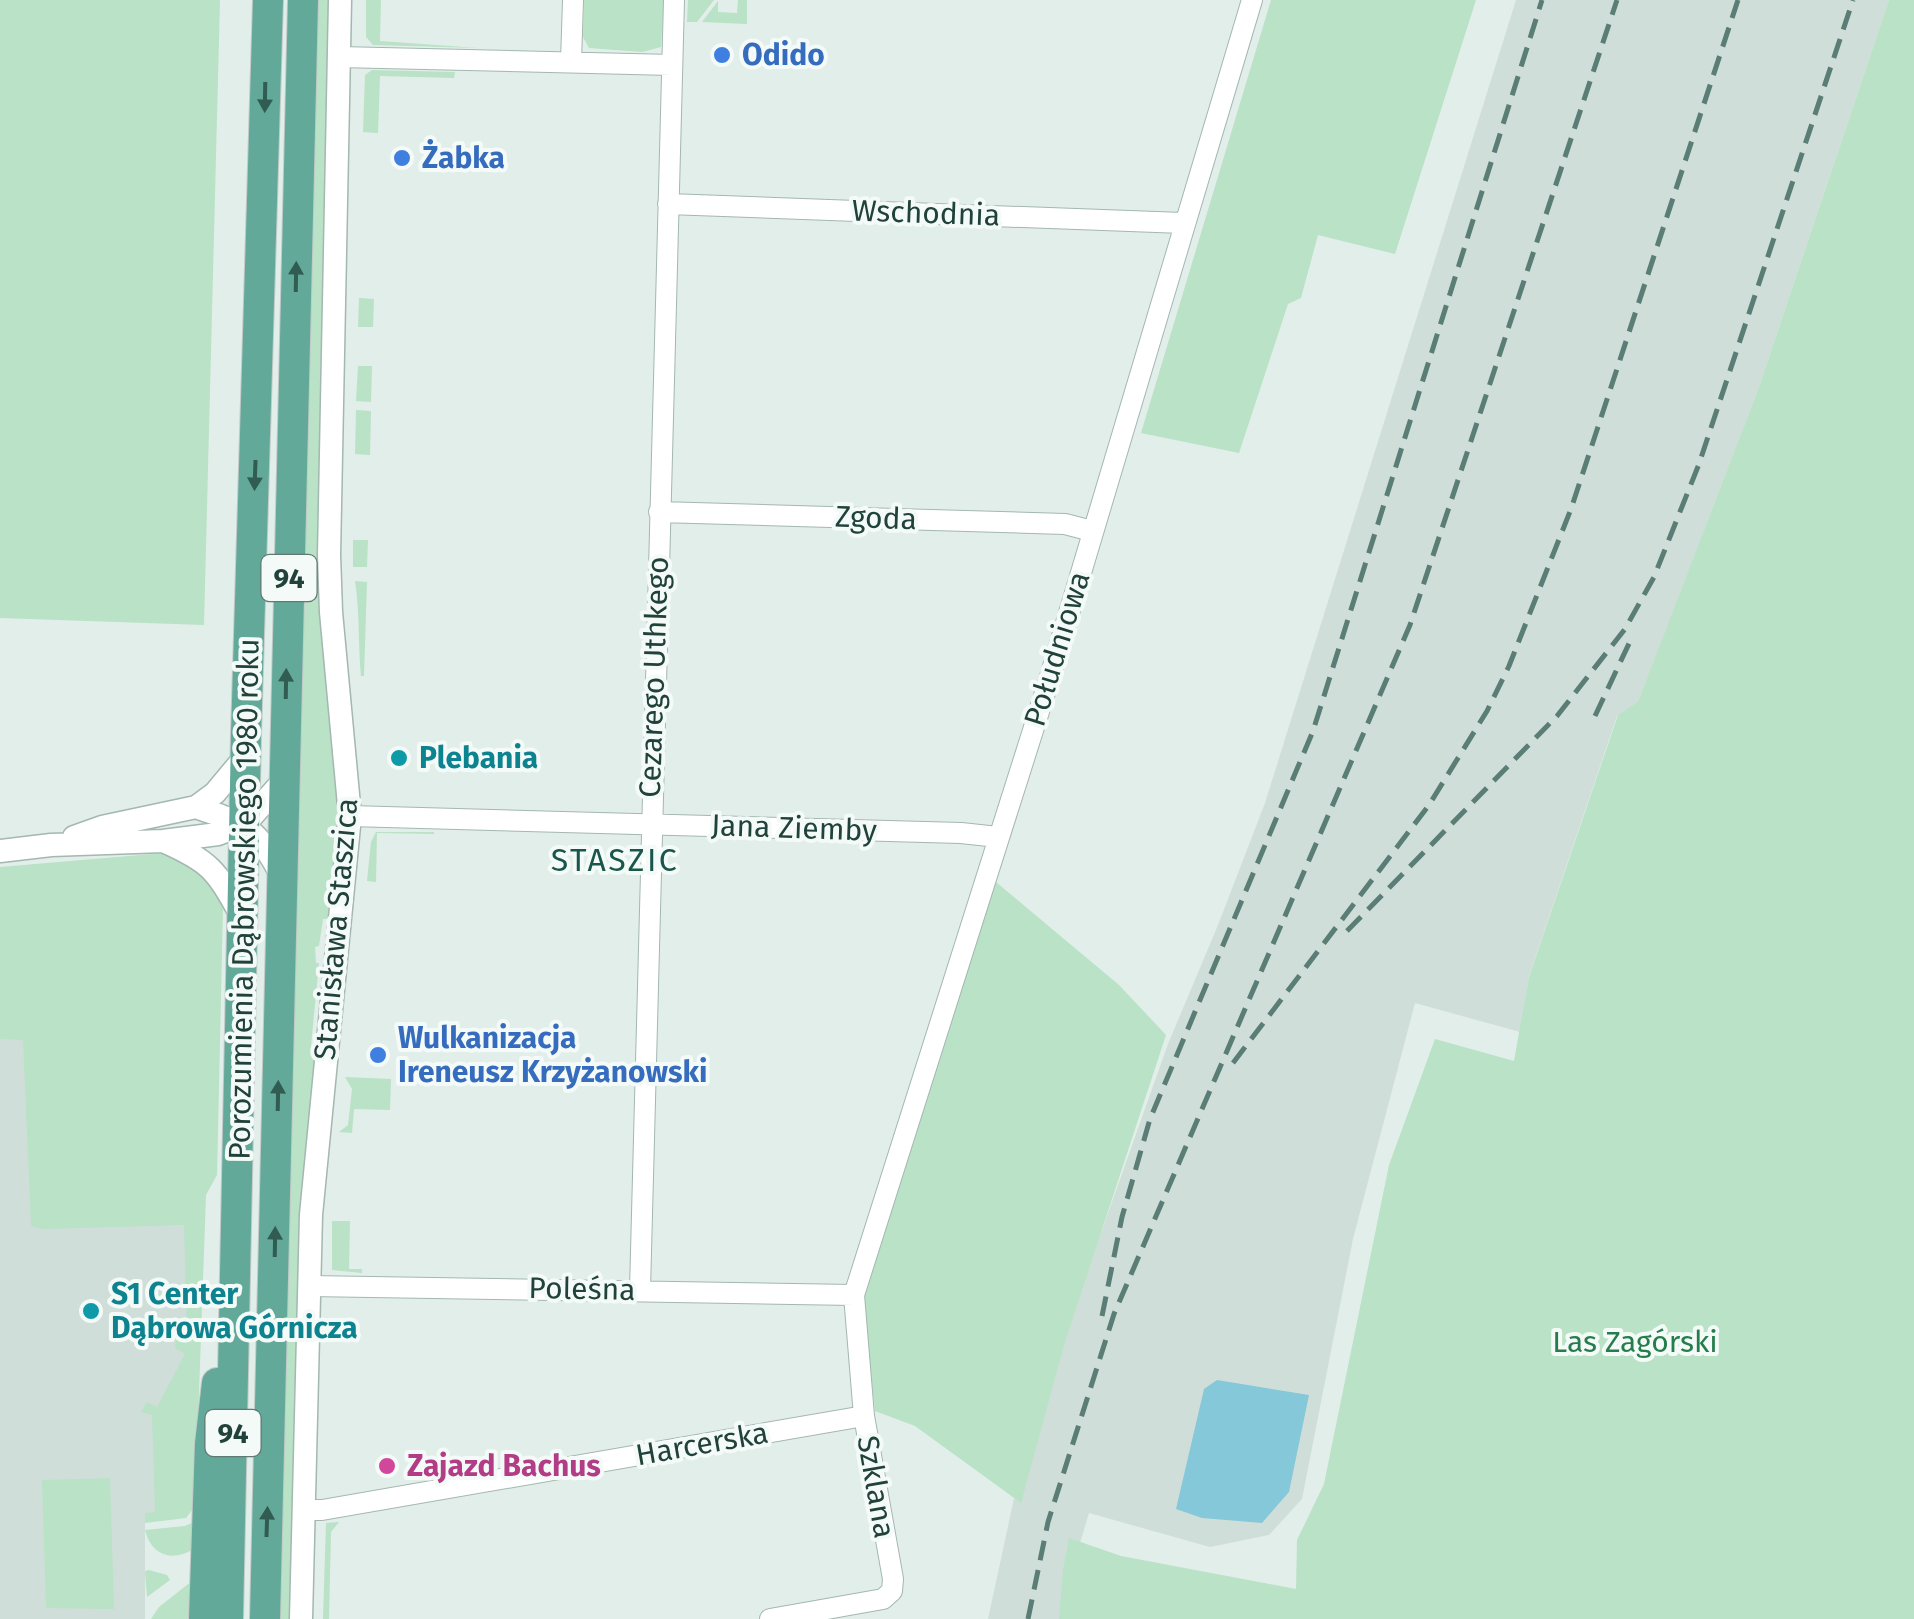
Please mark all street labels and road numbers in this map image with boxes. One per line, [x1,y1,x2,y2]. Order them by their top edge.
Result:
street label: Wschodnia [851,192,1001,234]
street label: Zgoda [834,499,918,537]
road number: 94 [262,555,316,601]
street label: Cezarego Uthkego [632,556,676,798]
street label: Południowa [1016,567,1098,731]
street label: Porozumienia Dąbrowskiego 1980 roku [221,638,267,1160]
street label: Stanisława Staszica [307,797,365,1061]
street label: Jana Ziemby [710,807,878,849]
street label: Poleśna [528,1270,636,1308]
road number: 94 [206,1410,260,1456]
street label: Harcerska [633,1415,771,1473]
street label: Szklana [849,1433,903,1541]

